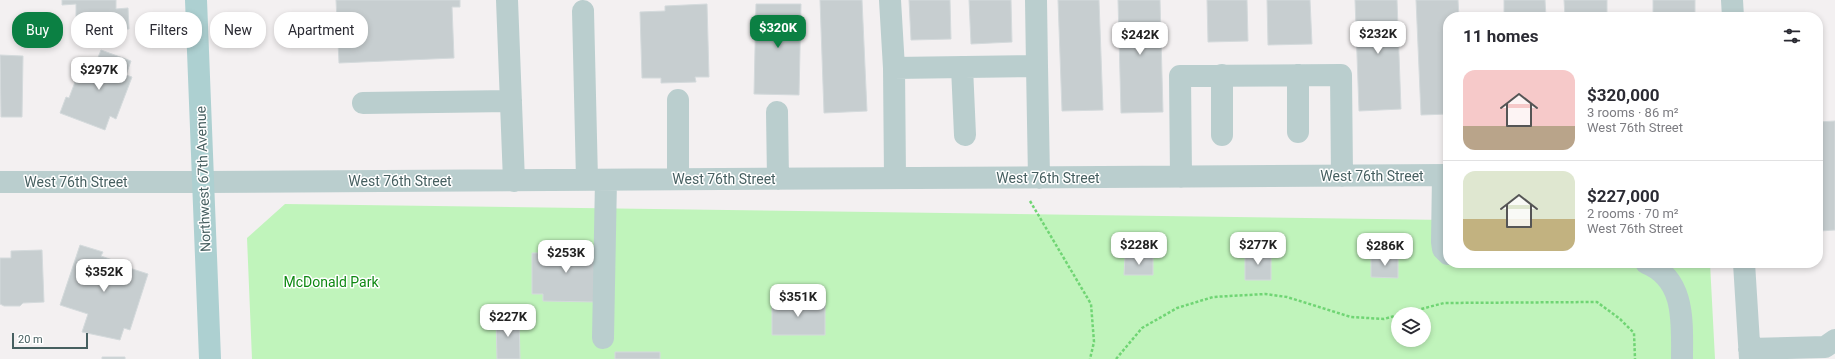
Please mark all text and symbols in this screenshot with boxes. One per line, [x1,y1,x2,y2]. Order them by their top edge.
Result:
chip: Buy [12,12,63,48]
chip: Rent [71,12,127,48]
chip: Filters [135,12,202,48]
chip: New [210,12,266,48]
chip: Apartment [274,12,368,48]
pin: $320K [750,15,806,49]
text: $320K [759,20,797,35]
pin: $232K [1350,21,1406,55]
pin: $242K [1112,22,1168,56]
icon: filters [1781,25,1803,47]
text: $232K [1359,26,1397,41]
text: 11 homes [1463,26,1539,46]
text: $242K [1121,27,1159,42]
pin: $297K [71,57,127,91]
text: $297K [80,62,118,77]
text: $320,000 [1587,85,1659,105]
icon: home [1495,86,1543,134]
text: 3 rooms · 86 m² [1587,105,1679,120]
street label: Northwest 67th Avenue [192,106,214,252]
text: West 76th Street [1587,120,1683,135]
street label: West 76th Street [1320,168,1424,184]
street label: West 76th Street [996,170,1100,186]
street label: West 76th Street [672,171,776,187]
street label: West 76th Street [348,173,452,189]
street label: West 76th Street [24,174,128,190]
text: $227,000 [1587,186,1659,206]
icon: home [1495,187,1543,235]
text: 2 rooms · 70 m² [1587,206,1679,221]
text: West 76th Street [1587,221,1683,236]
pin: $228K [1111,232,1167,266]
pin: $277K [1230,232,1286,266]
pin: $286K [1357,233,1413,267]
text: $228K [1120,237,1158,252]
text: $277K [1239,237,1277,252]
text: $286K [1366,238,1404,253]
pin: $253K [538,240,594,274]
text: $253K [547,245,585,260]
pin: $352K [76,259,132,293]
text: $352K [85,264,123,279]
park label: McDonald Park [283,274,379,290]
pin: $351K [770,284,826,318]
text: $351K [779,289,817,304]
pin: $227K [480,304,536,338]
map controls [1391,307,1431,347]
button: layers [1391,307,1431,347]
text: $227K [489,309,527,324]
scale bar [12,331,88,350]
text: 20 m [18,333,43,346]

